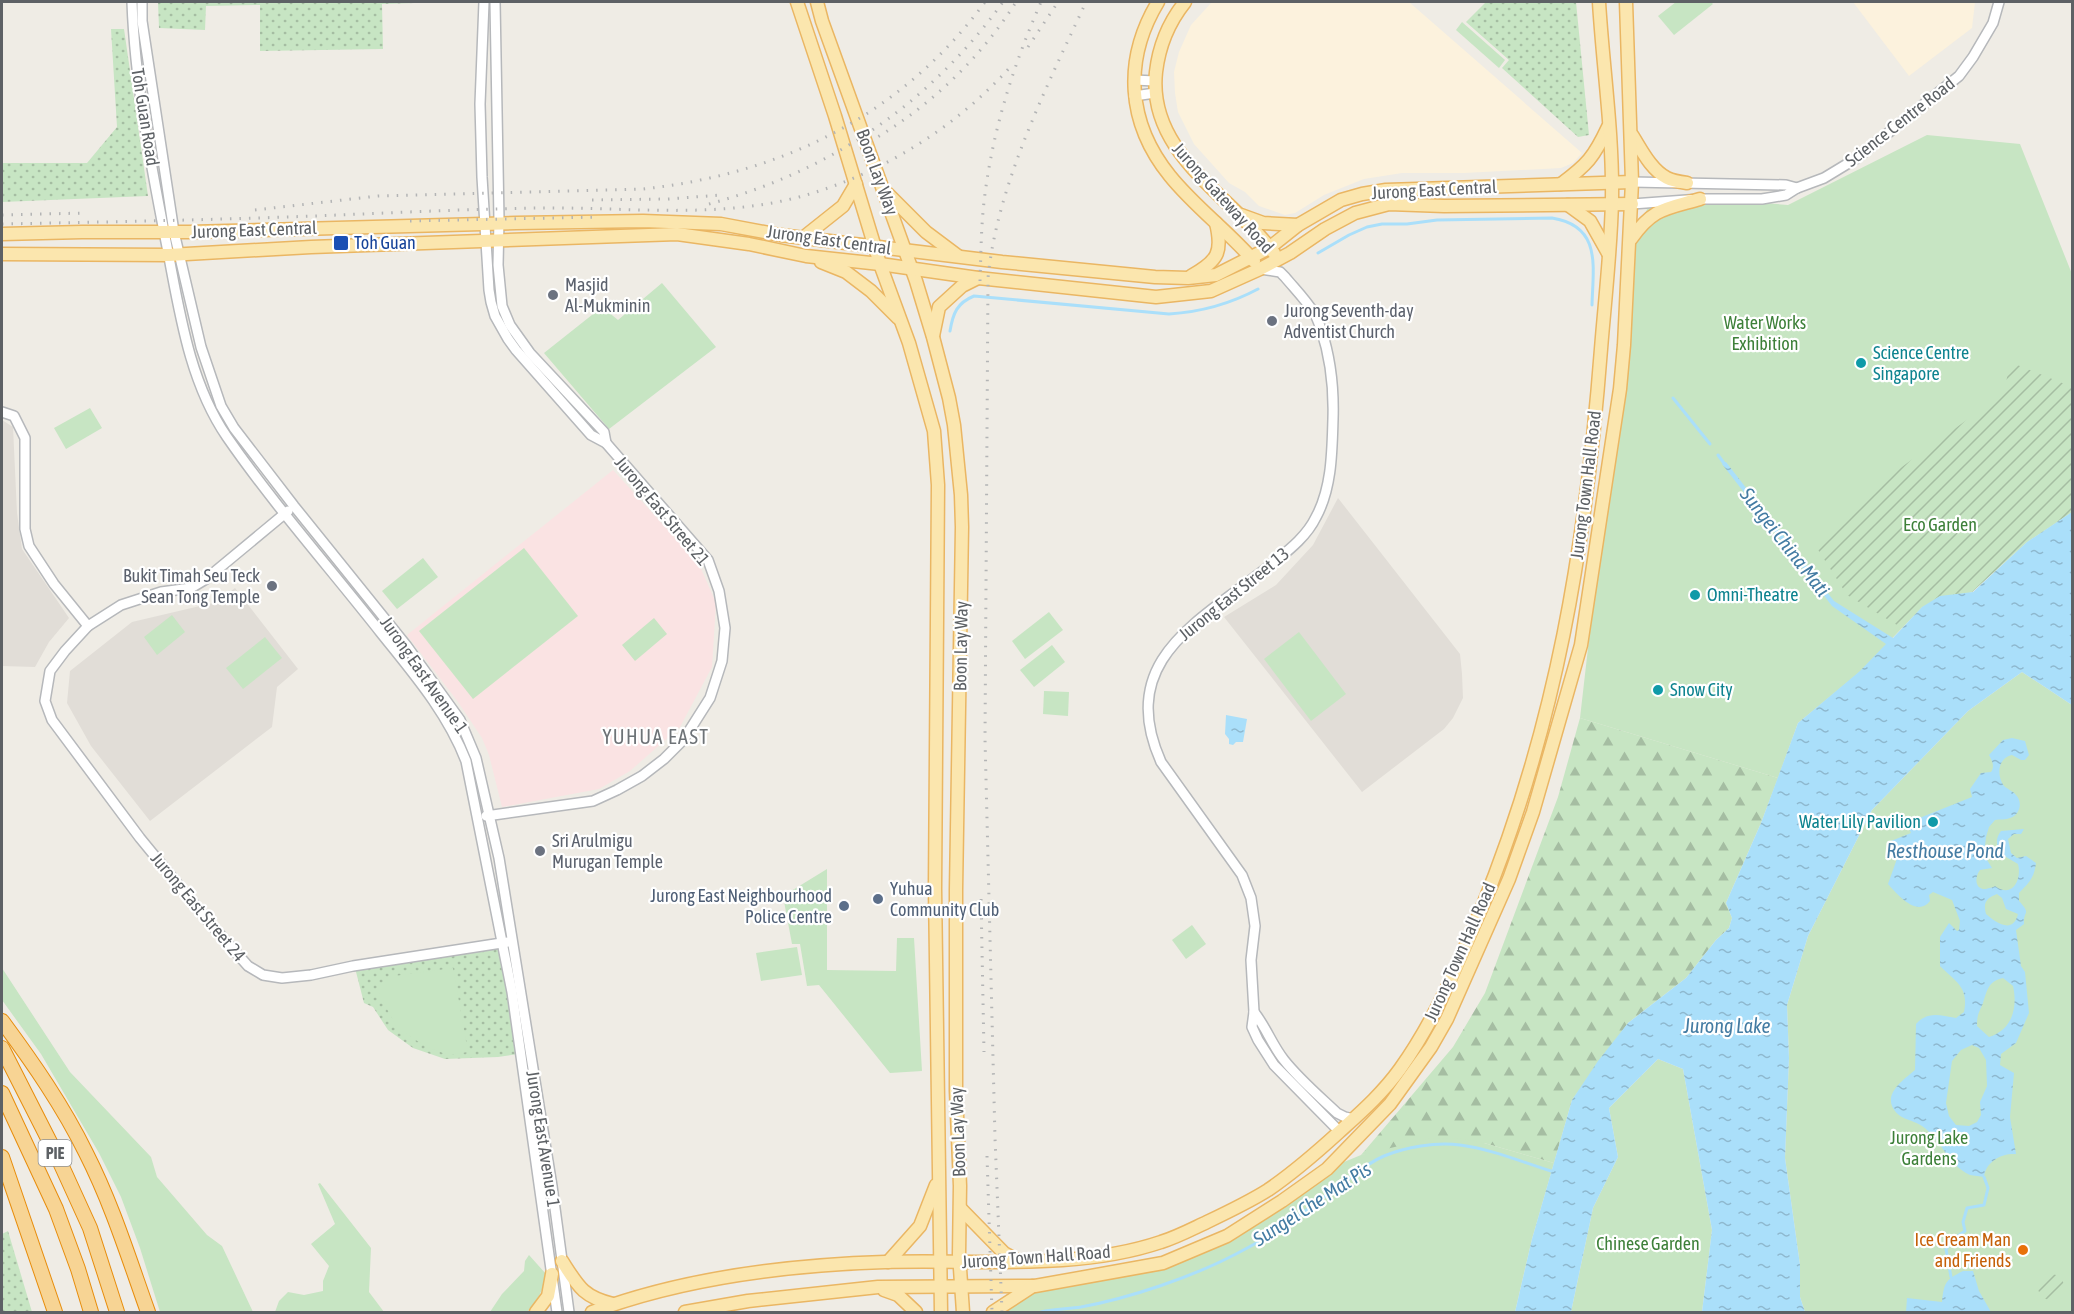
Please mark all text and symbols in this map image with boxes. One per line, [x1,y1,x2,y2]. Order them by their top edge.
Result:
street label: Toh Guan Road [127,67,164,167]
street label: Science Centre Road [1841,72,1959,171]
street label: Boon Lay Way [852,126,903,218]
street label: Jurong Gateway Road [1168,138,1278,257]
street label: Jurong East Central [1371,176,1497,203]
street label: Jurong East Central [191,217,317,242]
street label: Jurong East Central [765,220,893,259]
place label: Toh Guan [354,232,416,253]
marker: Toh Guan [332,234,350,252]
place label: Masjid Al-Mukminin [565,274,650,316]
marker: Masjid Al-Mukminin [546,288,560,302]
place label: Jurong Seventh-day Adventist Church [1284,300,1414,342]
park label: Water Works Exhibition [1724,312,1806,354]
marker: Jurong Seventh-day Adventist Church [1265,314,1279,328]
place label: Science Centre Singapore [1873,342,1969,384]
marker: Science Centre Singapore [1854,356,1868,370]
street label: Jurong Town Hall Road [1566,410,1605,560]
street label: Jurong East Street 21 [611,452,714,570]
water label: Sungei China Mati [1735,482,1835,601]
park label: Eco Garden [1903,514,1977,535]
street label: Jurong East Street 13 [1174,543,1293,645]
place label: Bukit Timah Seu Teck Sean Tong Temple [123,565,260,607]
marker: Bukit Timah Seu Teck Sean Tong Temple [265,579,279,593]
place label: Omni-Theatre [1707,584,1798,605]
marker: Omni-Theatre [1688,588,1702,602]
street label: Boon Lay Way [949,601,972,691]
street label: Jurong East Avenue 1 [376,612,473,737]
place label: Snow City [1670,679,1733,700]
marker: Snow City [1651,683,1665,697]
district label: YUHUA EAST [602,725,710,748]
place label: Water Lily Pavilion [1799,811,1921,832]
marker: Water Lily Pavilion [1926,815,1940,829]
place label: Sri Arulmigu Murugan Temple [552,830,663,872]
water label: Resthouse Pond [1886,839,2004,862]
marker: Sri Arulmigu Murugan Temple [533,844,547,858]
street label: Jurong East Street 24 [147,848,250,966]
place label: Yuhua Community Club [890,878,999,920]
street label: Jurong Town Hall Road [1420,879,1500,1024]
place label: Jurong East Neighbourhood Police Centre [650,885,832,927]
marker: Yuhua Community Club [871,892,885,906]
marker: Jurong East Neighbourhood Police Centre [837,899,851,913]
water label: Jurong Lake [1682,1014,1771,1037]
street label: Jurong East Avenue 1 [522,1069,565,1209]
street label: Boon Lay Way [945,1087,970,1177]
park label: Jurong Lake Gardens [1890,1127,1968,1169]
road number: PIE [38,1140,72,1166]
water label: Sungei Che Mat Pis [1248,1157,1375,1251]
place label: Ice Cream Man and Friends [1915,1229,2011,1271]
park label: Chinese Garden [1596,1233,1700,1254]
street label: Jurong Town Hall Road [961,1241,1111,1272]
marker: Ice Cream Man and Friends [2016,1243,2030,1257]

